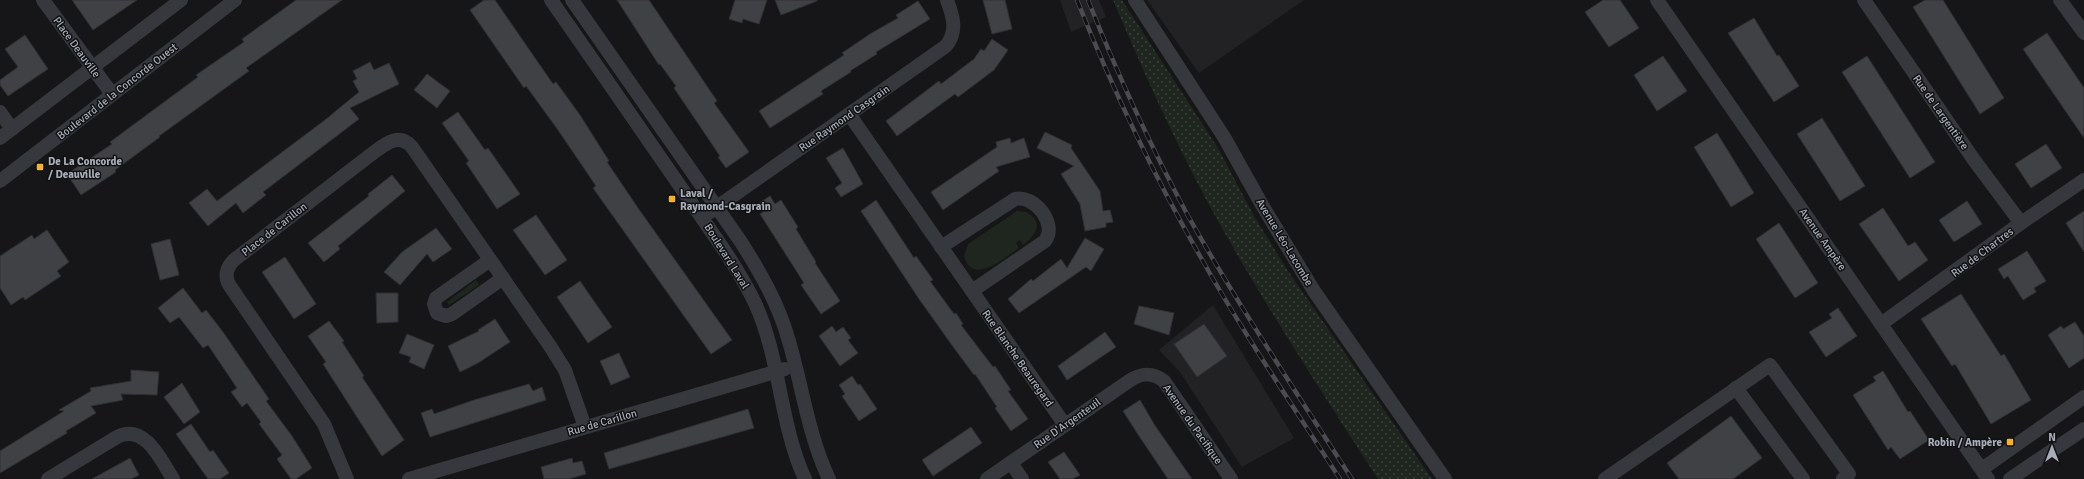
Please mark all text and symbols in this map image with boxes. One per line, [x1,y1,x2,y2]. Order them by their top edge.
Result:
street label: Place Deauville [50,14,103,80]
street label: Boulevard de la Concorde Ouest [55,40,180,142]
street label: Rue de Largentière [1910,72,1971,152]
street label: Rue Raymond Casgrain [797,82,892,155]
place label: De La Concorde / Deauville [48,155,122,181]
marker: De La Concorde / Deauville [35,162,45,172]
place label: Laval / Raymond-Casgrain [680,187,771,213]
marker: Laval / Raymond-Casgrain [667,194,677,204]
street label: Avenue Léo-Lacombe [1253,196,1316,288]
street label: Place de Carillon [239,200,309,259]
street label: Avenue Ampère [1796,206,1849,273]
street label: Boulevard Laval [701,221,752,291]
street label: Rue de Chartres [1949,225,2016,280]
street label: Rue Blanche Beauregard [979,307,1056,409]
street label: Avenue du Pacifique [1160,382,1225,467]
street label: Rue D'Argenteuil [1031,395,1103,451]
street label: Rue de Carillon [566,406,638,439]
north arrow [2032,427,2072,467]
text: N [2048,431,2056,444]
place label: Robin / Ampère [1928,436,2003,449]
marker: Robin / Ampère [2005,437,2015,447]

